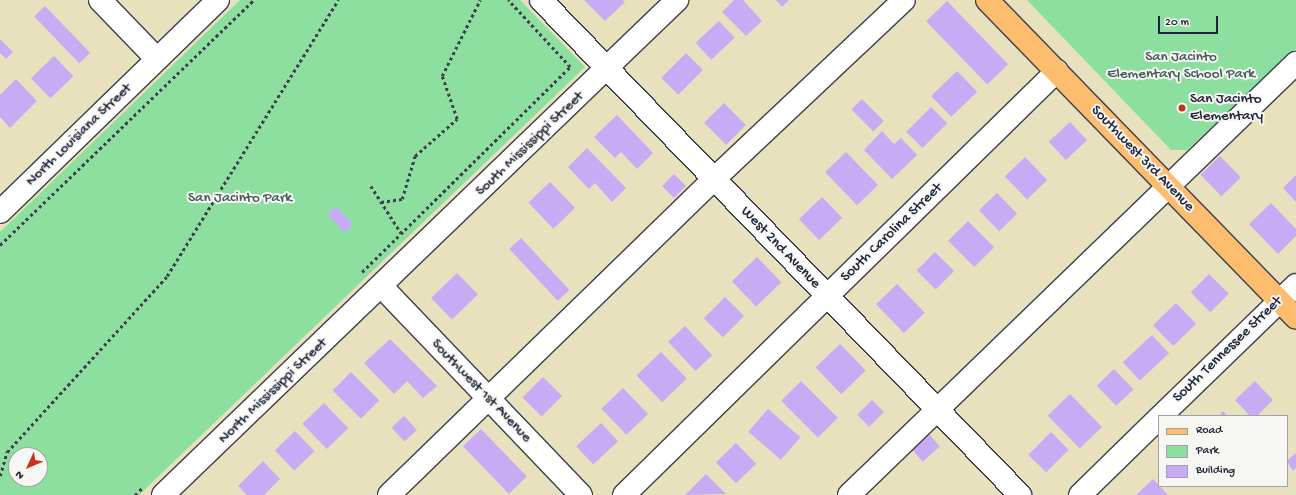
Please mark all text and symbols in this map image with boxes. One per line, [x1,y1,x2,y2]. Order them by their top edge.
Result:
scale bar [1160,8,1220,34]
text: 20 m [1165,16,1189,30]
park label: San Jacinto Elementary School Park [1107,48,1255,83]
street label: North Louisiana Street [22,80,136,190]
street label: South Mississippi Street [472,88,588,200]
place label: San Jacinto Elementary [1190,90,1263,125]
street label: Southwest 3rd Avenue [1087,102,1197,216]
marker: San Jacinto Elementary [1177,103,1187,113]
street label: South Carolina Street [837,180,947,286]
park label: San Jacinto Park [188,190,292,208]
street label: West 2nd Avenue [736,203,824,293]
street label: South Tennessee Street [1170,293,1286,407]
street label: North Mississippi Street [215,334,331,448]
street label: Southwest 1st Avenue [427,336,535,446]
legend [1158,415,1288,487]
text: Road [1196,424,1222,438]
text: Park [1196,444,1219,458]
north arrow [8,447,48,487]
text: Building [1196,464,1235,478]
text: N [13,468,27,481]

